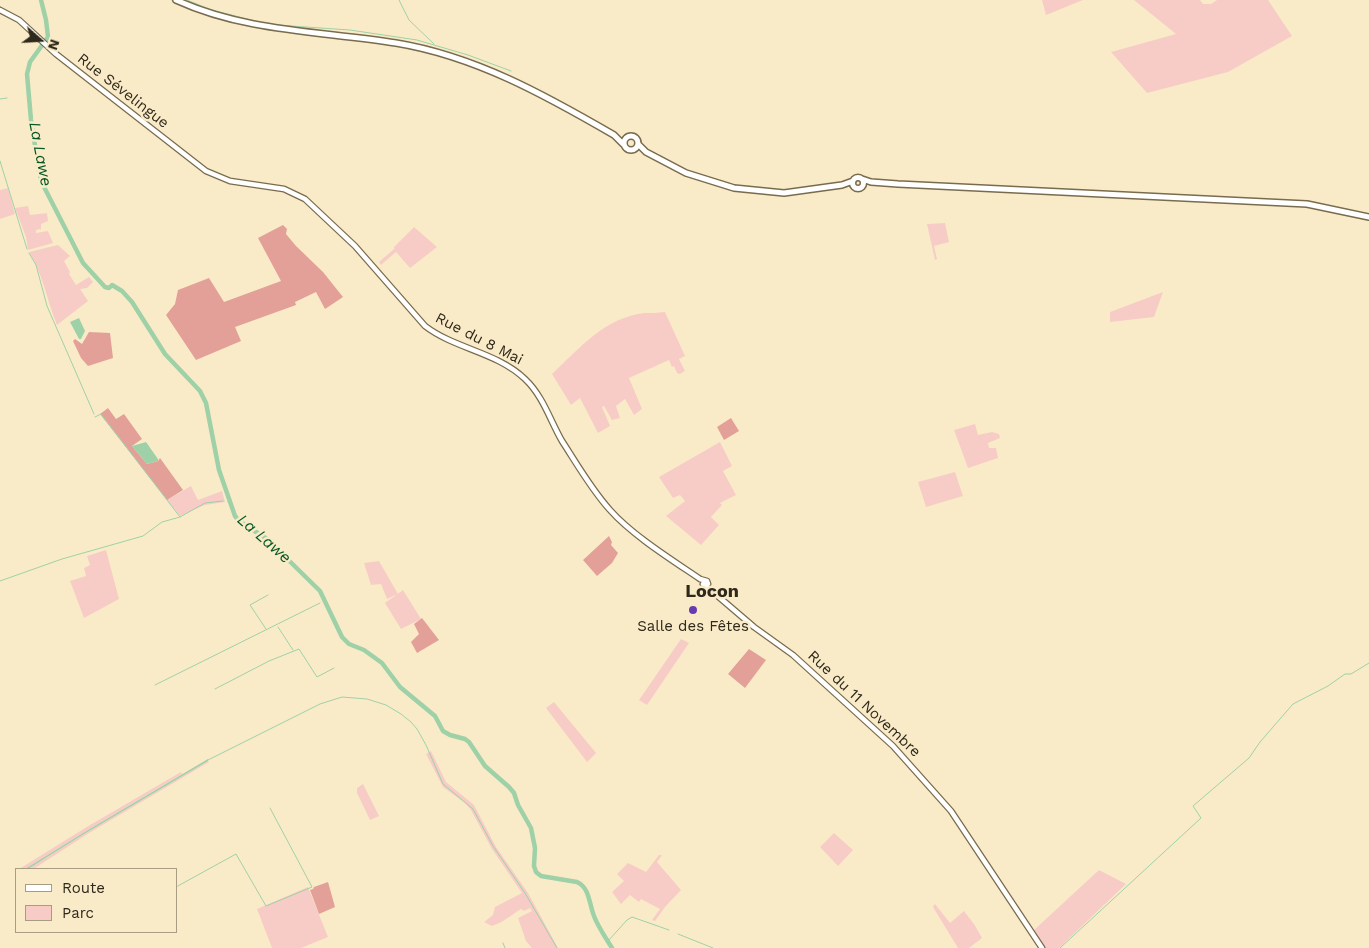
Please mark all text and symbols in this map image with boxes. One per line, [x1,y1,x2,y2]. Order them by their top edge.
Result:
north arrow [15,15,65,65]
text: N [45,37,63,52]
street label: Rue Sévelingue [74,50,172,132]
water label: La Lawe [24,120,56,188]
street label: Rue du 8 Mai [432,309,526,369]
water label: La Lawe [233,510,295,568]
district label: Locon [685,581,739,603]
marker: Salle des Fêtes [687,604,699,616]
place label: Salle des Fêtes [637,618,749,636]
street label: Rue du 11 Novembre [804,647,924,761]
legend [15,868,178,933]
text: Route [62,879,105,897]
text: Parc [62,904,94,922]

